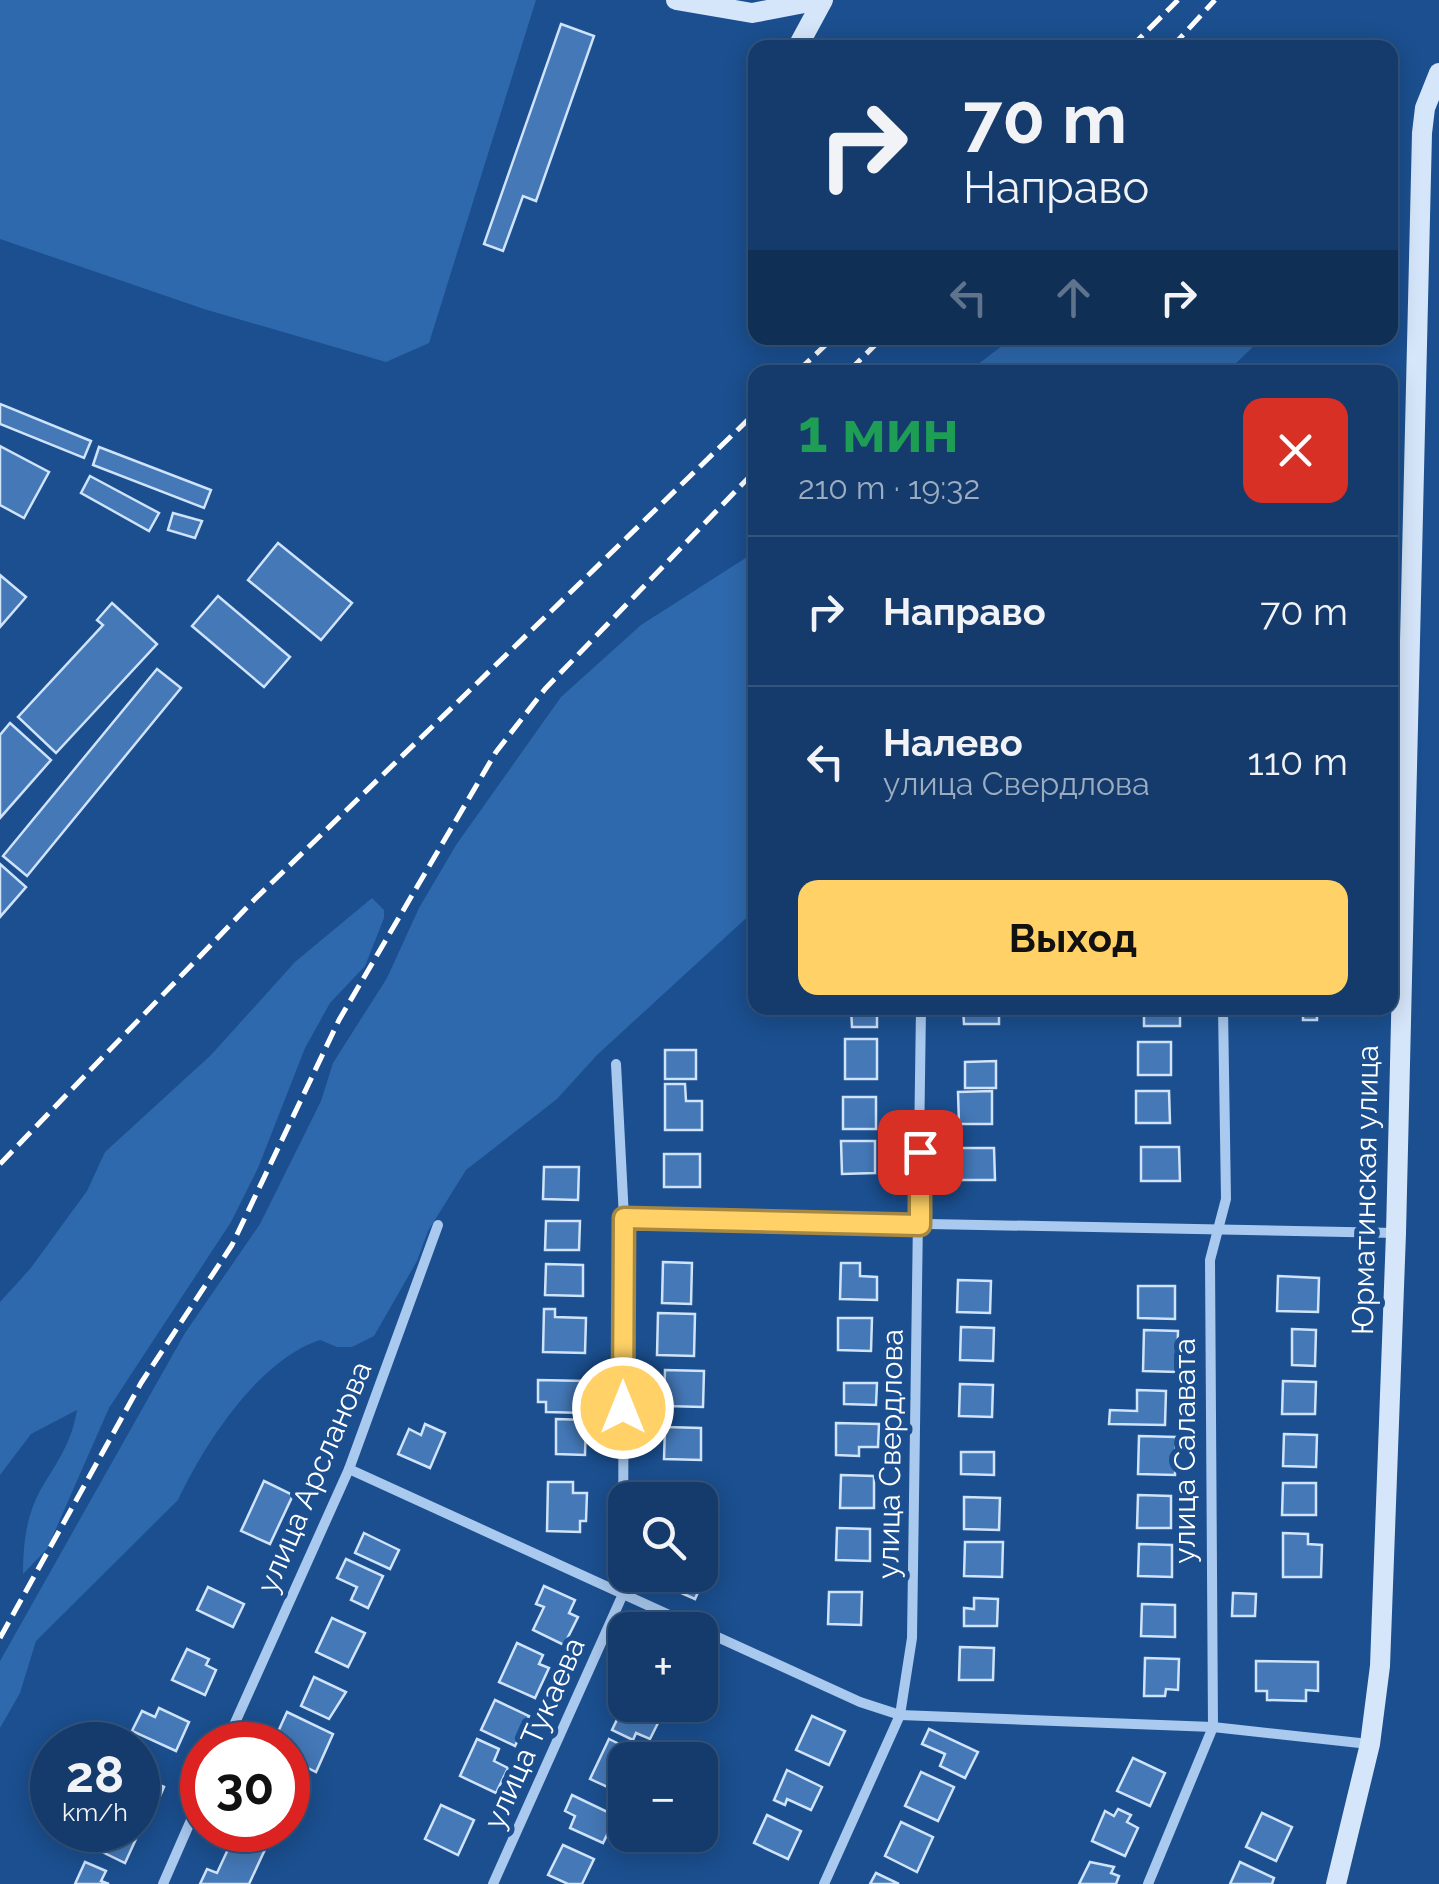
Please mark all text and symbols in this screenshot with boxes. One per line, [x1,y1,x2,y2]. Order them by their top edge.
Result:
text: 70 m [963,77,1127,159]
icon: right [798,80,928,210]
text: Направо [963,161,1149,214]
icon: left [941,270,996,325]
icon: ahead [1046,270,1101,325]
icon: right [1151,270,1206,325]
text: 1 мин [798,396,959,466]
button: close [1243,398,1348,503]
text: 210 m · 19:32 [798,469,980,506]
icon: right [798,584,853,639]
text: Направо [883,589,1046,634]
text: 70 m [1260,589,1348,634]
text: Налево [883,720,1023,765]
icon: left [798,734,853,789]
text: 110 m [1248,739,1348,784]
text: улица Свердлова [883,765,1150,802]
button: Выход [798,880,1348,995]
street label: Юрматинская улица [1345,1045,1385,1335]
pin [878,1110,963,1195]
icon: arrive [893,1125,948,1180]
street label: улица Свердлова [870,1329,910,1579]
street label: улица Салавата [1167,1338,1202,1564]
street label: улица Арсланова [249,1356,379,1598]
position arrow [571,1356,675,1460]
map controls [608,1482,718,1852]
button: search [608,1482,718,1592]
button: + [608,1612,718,1722]
street label: улица Тукаева [476,1632,592,1834]
speed limit sign: 30 [180,1722,310,1852]
button: − [608,1742,718,1852]
text: 28 [66,1745,124,1804]
text: km/h [62,1797,128,1827]

